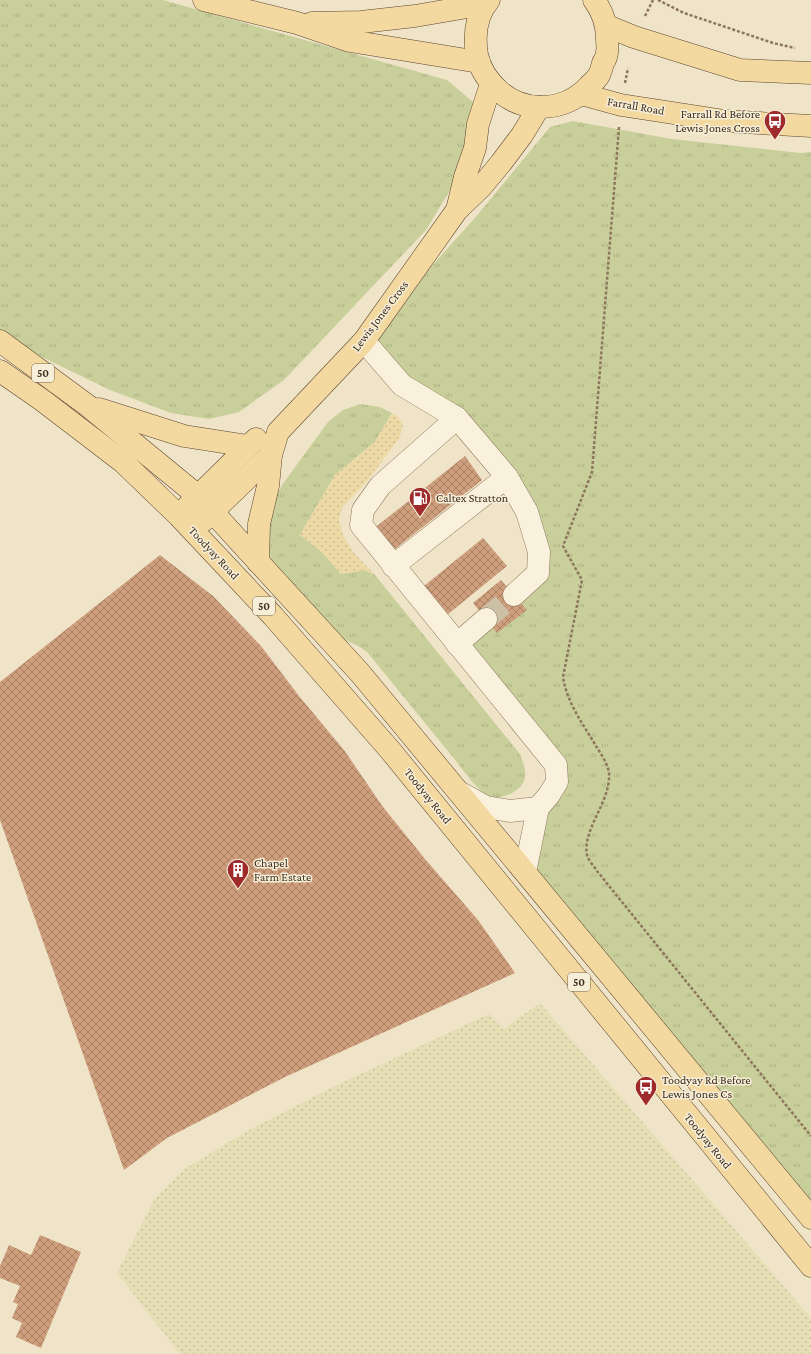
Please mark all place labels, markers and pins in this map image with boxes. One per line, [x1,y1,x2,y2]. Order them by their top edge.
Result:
place label: Farrall Rd Before Lewis Jones Cross [675,107,760,135]
bus stop icon: Farrall Rd Before Lewis Jones Cross [762,108,788,141]
fuel station icon: Caltex Stratton [407,485,433,518]
place label: Caltex Stratton [436,491,509,505]
place label: Chapel Farm Estate [254,856,311,884]
building icon: Chapel Farm Estate [225,857,251,890]
place label: Toodyay Rd Before Lewis Jones Cs [662,1073,751,1101]
bus stop icon: Toodyay Rd Before Lewis Jones Cs [633,1074,659,1107]

